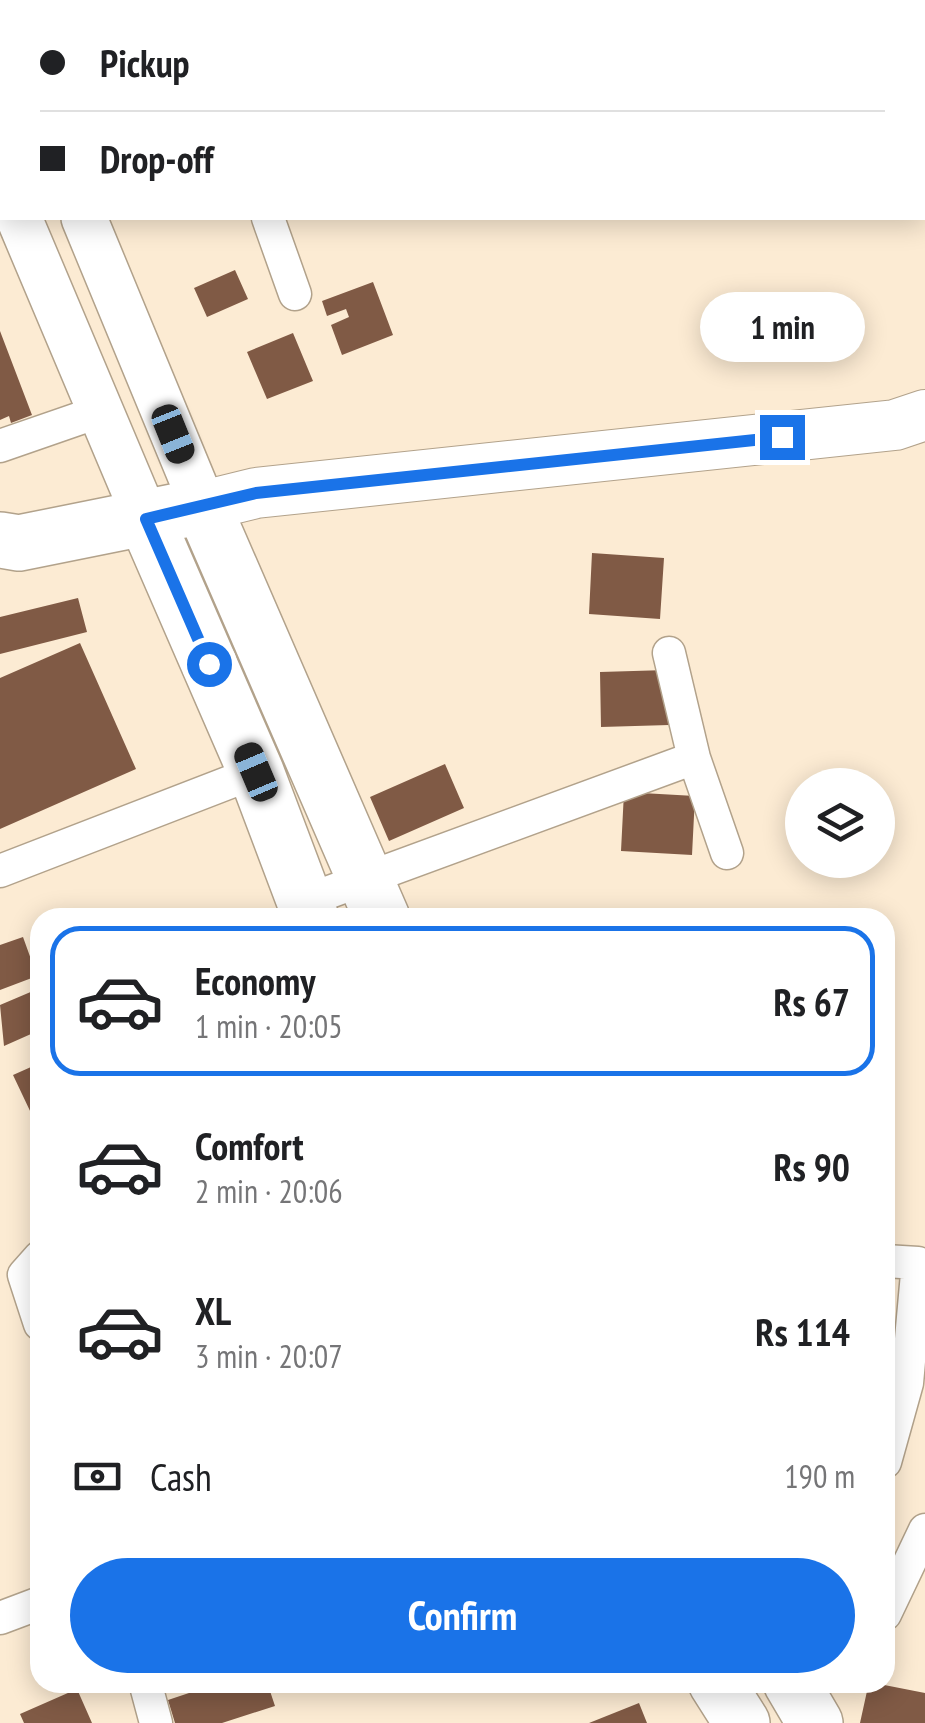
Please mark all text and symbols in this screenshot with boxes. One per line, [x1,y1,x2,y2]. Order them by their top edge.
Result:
text: Pickup [100,38,190,87]
text: Drop-off [100,134,214,183]
callout: 1 min [700,292,864,362]
text: 1 min [750,306,815,348]
car [148,401,198,467]
route end [760,415,805,460]
route start [187,642,232,687]
car [230,739,282,805]
map controls [785,768,895,878]
button: layers [785,768,895,878]
icon: car [75,956,165,1046]
text: Economy [195,956,315,1005]
text: Rs 67 [773,977,850,1026]
text: 1 min · 20:05 [195,1005,343,1047]
icon: car [75,1121,165,1211]
text: Comfort [195,1121,304,1170]
text: Rs 90 [773,1142,850,1191]
text: 2 min · 20:06 [195,1170,343,1212]
icon: car [75,1286,165,1376]
text: XL [195,1286,231,1335]
text: Rs 114 [755,1307,850,1356]
text: 3 min · 20:07 [195,1335,343,1377]
icon: cash [70,1449,125,1504]
text: Cash [150,1452,212,1501]
text: 190 m [784,1455,855,1497]
button: Confirm [70,1558,855,1673]

